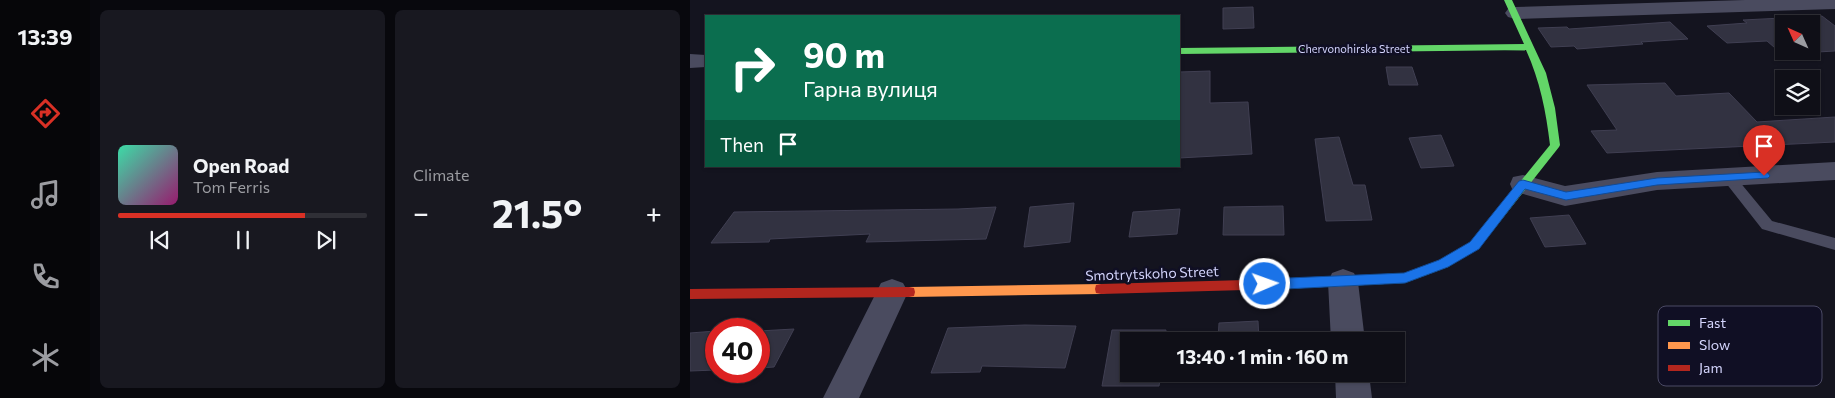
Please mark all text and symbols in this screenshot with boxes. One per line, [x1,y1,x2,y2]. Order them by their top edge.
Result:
north arrow [1775,15,1820,60]
map controls [1775,15,1820,115]
text: 13:39 [18,23,72,50]
text: 90 m [803,32,885,75]
icon: right [720,35,785,100]
street label: Chervonohirska Street [1298,42,1411,55]
button: layers [1775,70,1820,115]
text: Гарна вулиця [803,75,938,102]
icon: directions [28,96,63,131]
pin [1743,125,1785,176]
icon: arrive [774,130,802,158]
icon: arrive [1750,132,1778,160]
text: Then [720,133,764,156]
text: Open Road [193,154,289,177]
text: Climate [413,165,469,184]
icon: music [28,177,63,212]
text: Tom Ferris [193,177,270,196]
text: 21.5° [492,189,582,236]
text: − [413,195,429,229]
text: + [646,195,662,229]
icon: previous [146,226,174,254]
icon: pause [229,226,257,254]
icon: next [312,226,340,254]
position arrow [1238,257,1290,309]
icon: phone [28,259,63,294]
street label: Smotrytskoho Street [1085,262,1219,284]
legend [1658,306,1822,386]
text: Fast [1699,314,1726,331]
speed limit sign: 40 [705,318,770,383]
text: Slow [1699,336,1730,353]
icon: climate [28,340,63,375]
text: 13:40 · 1 min · 160 m [1177,345,1348,368]
text: Jam [1699,359,1723,376]

